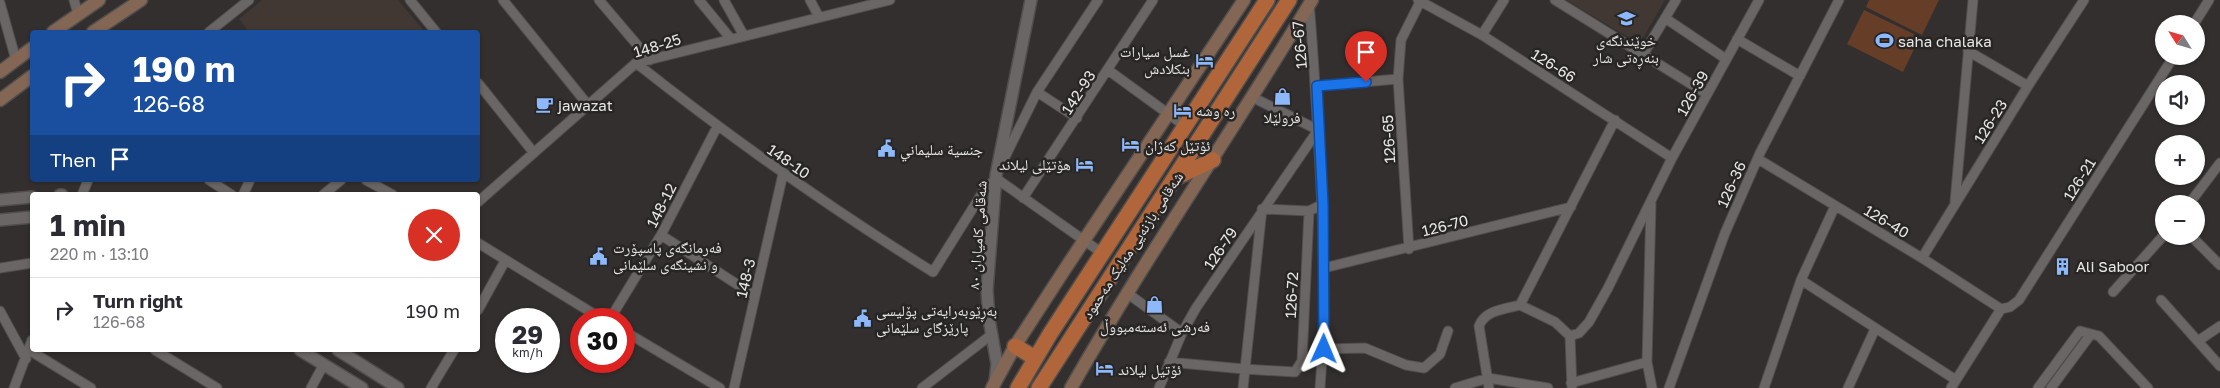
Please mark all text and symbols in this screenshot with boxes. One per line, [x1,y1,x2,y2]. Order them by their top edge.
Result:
school or university icon: خوێندنگەی بنەڕەتی شار [1616,9,1636,29]
north arrow [2155,15,2205,65]
map controls [2155,15,2205,245]
street label: 126-67 [1288,20,1310,70]
street label: 148-25 [631,29,683,61]
pin [1345,31,1387,82]
place label: خوێندنگەی بنەڕەتی شار [1592,31,1659,70]
sports icon: saha chalaka [1874,31,1894,51]
place label: saha chalaka [1898,32,1992,50]
icon: arrive [1352,38,1380,66]
place label: غسل سيارات بنكلادش [1120,42,1190,79]
street label: 126-66 [1528,44,1580,86]
text: 190 m [133,48,235,90]
icon: right [50,50,115,115]
hotel icon: غسل سيارات بنكلادش [1194,50,1214,70]
street label: 142-93 [1057,67,1099,117]
street label: 126-39 [1672,67,1712,119]
button: sound [2155,75,2205,125]
shop icon: فرولێلا [1272,86,1292,106]
text: 126-68 [133,90,205,117]
cafe icon: jawazat [534,95,554,115]
place label: jawazat [557,96,613,114]
street label: 126-23 [1970,96,2010,146]
hotel icon: ره وشه [1172,100,1192,120]
place label: ره وشه [1196,101,1236,120]
place label: فرولێلا [1263,108,1301,127]
street label: 126-65 [1378,114,1398,164]
hotel icon: ئۆتێل کەژان [1121,135,1141,155]
button: + [2155,135,2205,185]
place label: ئۆتێل کەژان [1145,136,1210,156]
public building icon: جنسية سليماني [876,139,896,159]
street label: 148-10 [764,140,814,182]
place label: جنسية سليماني [900,140,984,162]
icon: arrive [106,145,134,173]
text: Then [50,148,96,171]
hotel icon: هۆتێلی لیلاند [1075,154,1095,174]
street label: 126-21 [2059,154,2099,204]
place label: هۆتێلی لیلاند [999,155,1071,175]
street label: 126-36 [1713,158,1749,210]
street label: شەقامی بازنەیی مەلیک مەحمود [1078,168,1188,323]
street label: 148-12 [642,180,680,230]
street label: شەقامی کامیاران ٨٠ [964,180,992,290]
button: − [2155,195,2205,245]
street label: 126-40 [1861,201,1913,241]
text: 1 min [50,207,126,243]
button: close [408,209,460,261]
street label: 126-70 [1420,211,1470,239]
street label: 126-79 [1199,224,1241,272]
place label: فەرمانگەی پاسپۆرت و نشینگەی سلێمانی [613,238,722,275]
text: 220 m · 13:10 [50,244,149,264]
public building icon: فەرمانگەی پاسپۆرت و نشینگەی سلێمانی [589,246,609,266]
street label: 148-3 [732,256,758,300]
building icon: Ali Saboor [2052,256,2072,276]
place label: Ali Saboor [2076,257,2150,275]
street label: 126-72 [1281,271,1301,319]
text: Turn right [93,289,183,312]
shop icon: فەرشی ئەستەمبووڵ [1145,295,1165,315]
icon: right [50,296,78,324]
text: 190 m [406,299,460,322]
place label: بەڕێوبەرایەتی پۆلیسی پارێزگای سلێمانی [876,301,997,338]
speed limit sign: 30 [570,308,635,373]
public building icon: بەڕێوبەرایەتی پۆلیسی پارێزگای سلێمانی [852,309,872,329]
text: 126-68 [93,312,145,332]
place label: فەرشی ئەستەمبووڵ [1100,317,1210,337]
text: 29 [512,319,543,350]
position arrow [1297,322,1349,374]
text: km/h [512,345,543,360]
hotel icon: ئۆتیل لیلاند [1094,359,1114,379]
place label: ئۆتیل لیلاند [1118,360,1181,380]

